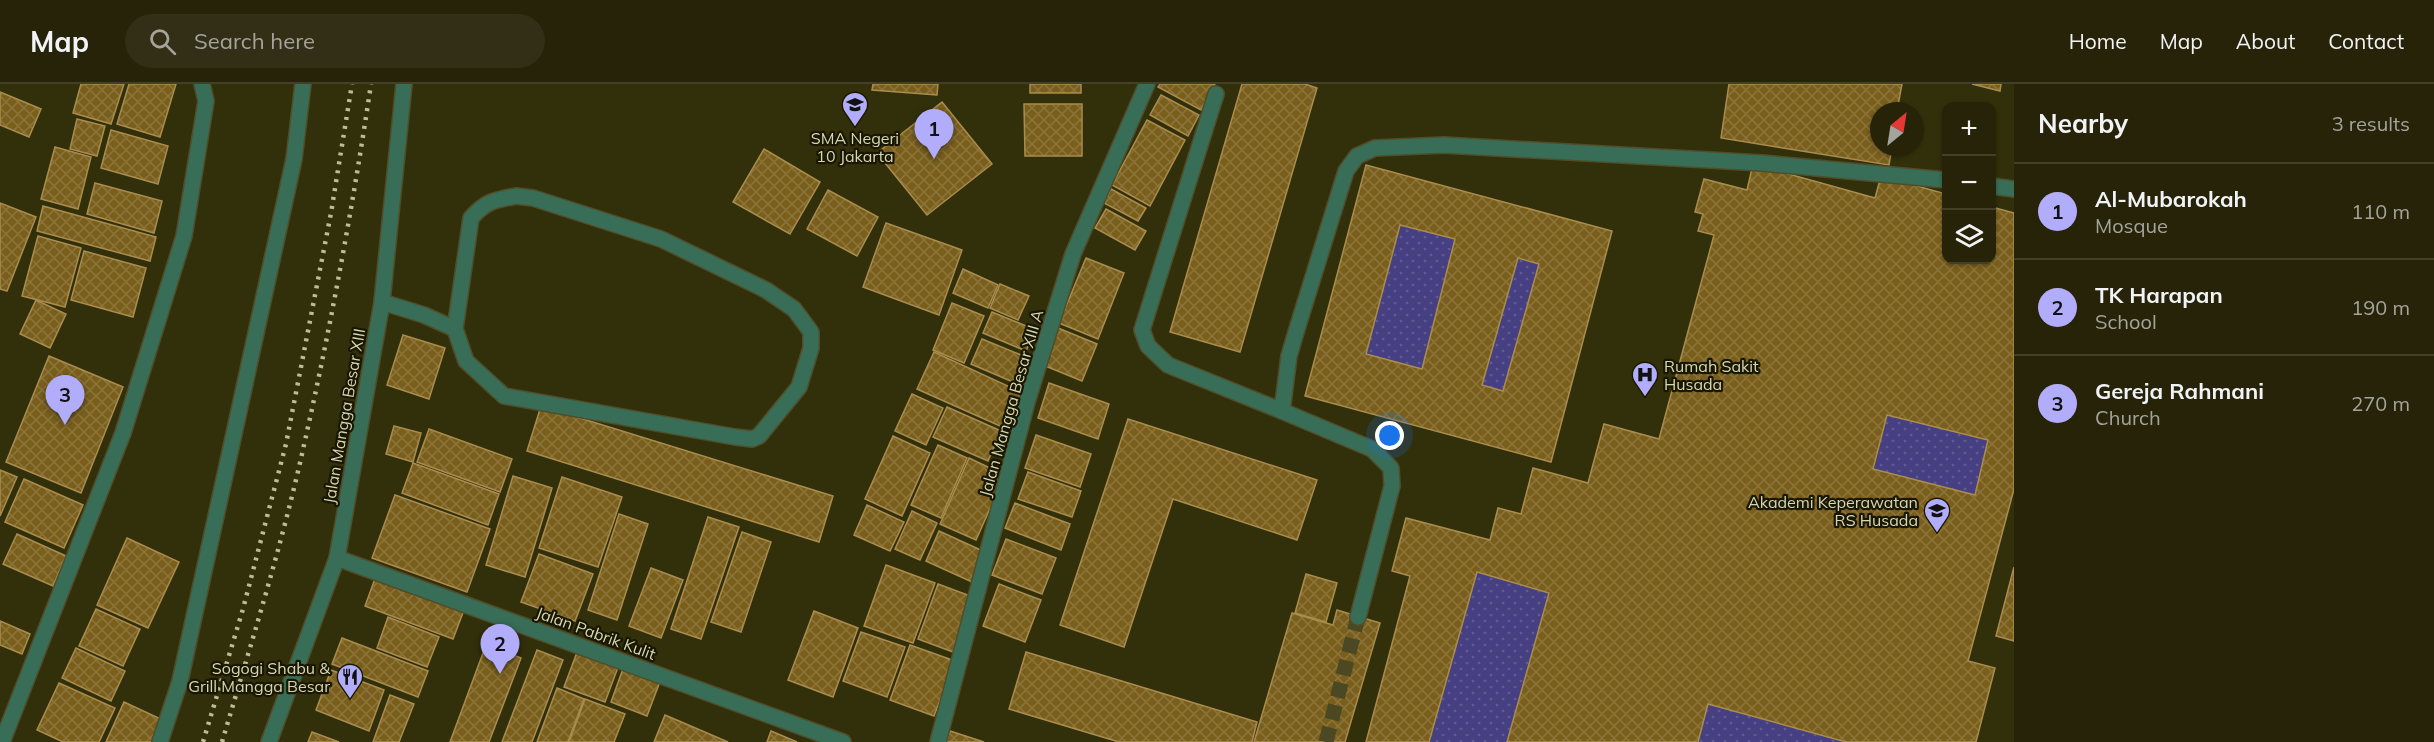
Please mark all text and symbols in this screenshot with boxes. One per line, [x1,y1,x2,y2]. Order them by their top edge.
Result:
search box [125,14,545,68]
text: Map [30,24,89,59]
icon: search [146,25,179,58]
text: Search here [194,27,315,55]
text: Home [2069,28,2127,54]
text: Map [2160,28,2203,54]
text: About [2236,28,2295,54]
text: Contact [2328,28,2404,54]
school or university icon: SMA Negeri 10 Jakarta [840,90,870,128]
north arrow [1870,102,1924,156]
map controls [1942,102,1996,264]
button: + [1942,102,1996,156]
text: Nearby [2038,107,2128,140]
pin: 1 [914,110,954,159]
text: 3 results [2332,111,2410,136]
place label: SMA Negeri 10 Jakarta [811,128,899,166]
button: − [1942,156,1996,210]
text: Al-Mubarokah [2095,185,2247,213]
text: 1 [2052,199,2064,224]
text: 110 m [2351,199,2410,224]
button: layers [1942,210,1996,264]
text: Mosque [2095,213,2168,238]
text: TK Harapan [2095,281,2223,309]
text: 2 [2052,295,2064,320]
text: 190 m [2351,295,2410,320]
street label: Jalan Mangga Besar XIII A [975,307,1047,499]
text: School [2095,309,2157,334]
street label: Jalan Mangga Besar XIII [319,327,369,505]
place label: Rumah Sakit Husada [1664,356,1759,394]
hospital icon: Rumah Sakit Husada [1630,360,1660,398]
pin: 3 [46,376,84,425]
text: Gereja Rahmani [2095,377,2264,405]
text: 3 [2052,391,2064,416]
text: 270 m [2351,391,2410,416]
text: Church [2095,405,2161,430]
your location [1375,421,1404,450]
place label: Akademi Keperawatan RS Husada [1748,492,1918,530]
school or university icon: Akademi Keperawatan RS Husada [1922,496,1952,534]
street label: Jalan Pabrik Kulit [534,602,659,664]
pin: 2 [480,624,520,674]
place label: Sogogi Shabu & Grill Mangga Besar [188,658,330,696]
restaurant icon: Sogogi Shabu & Grill Mangga Besar [335,662,365,700]

